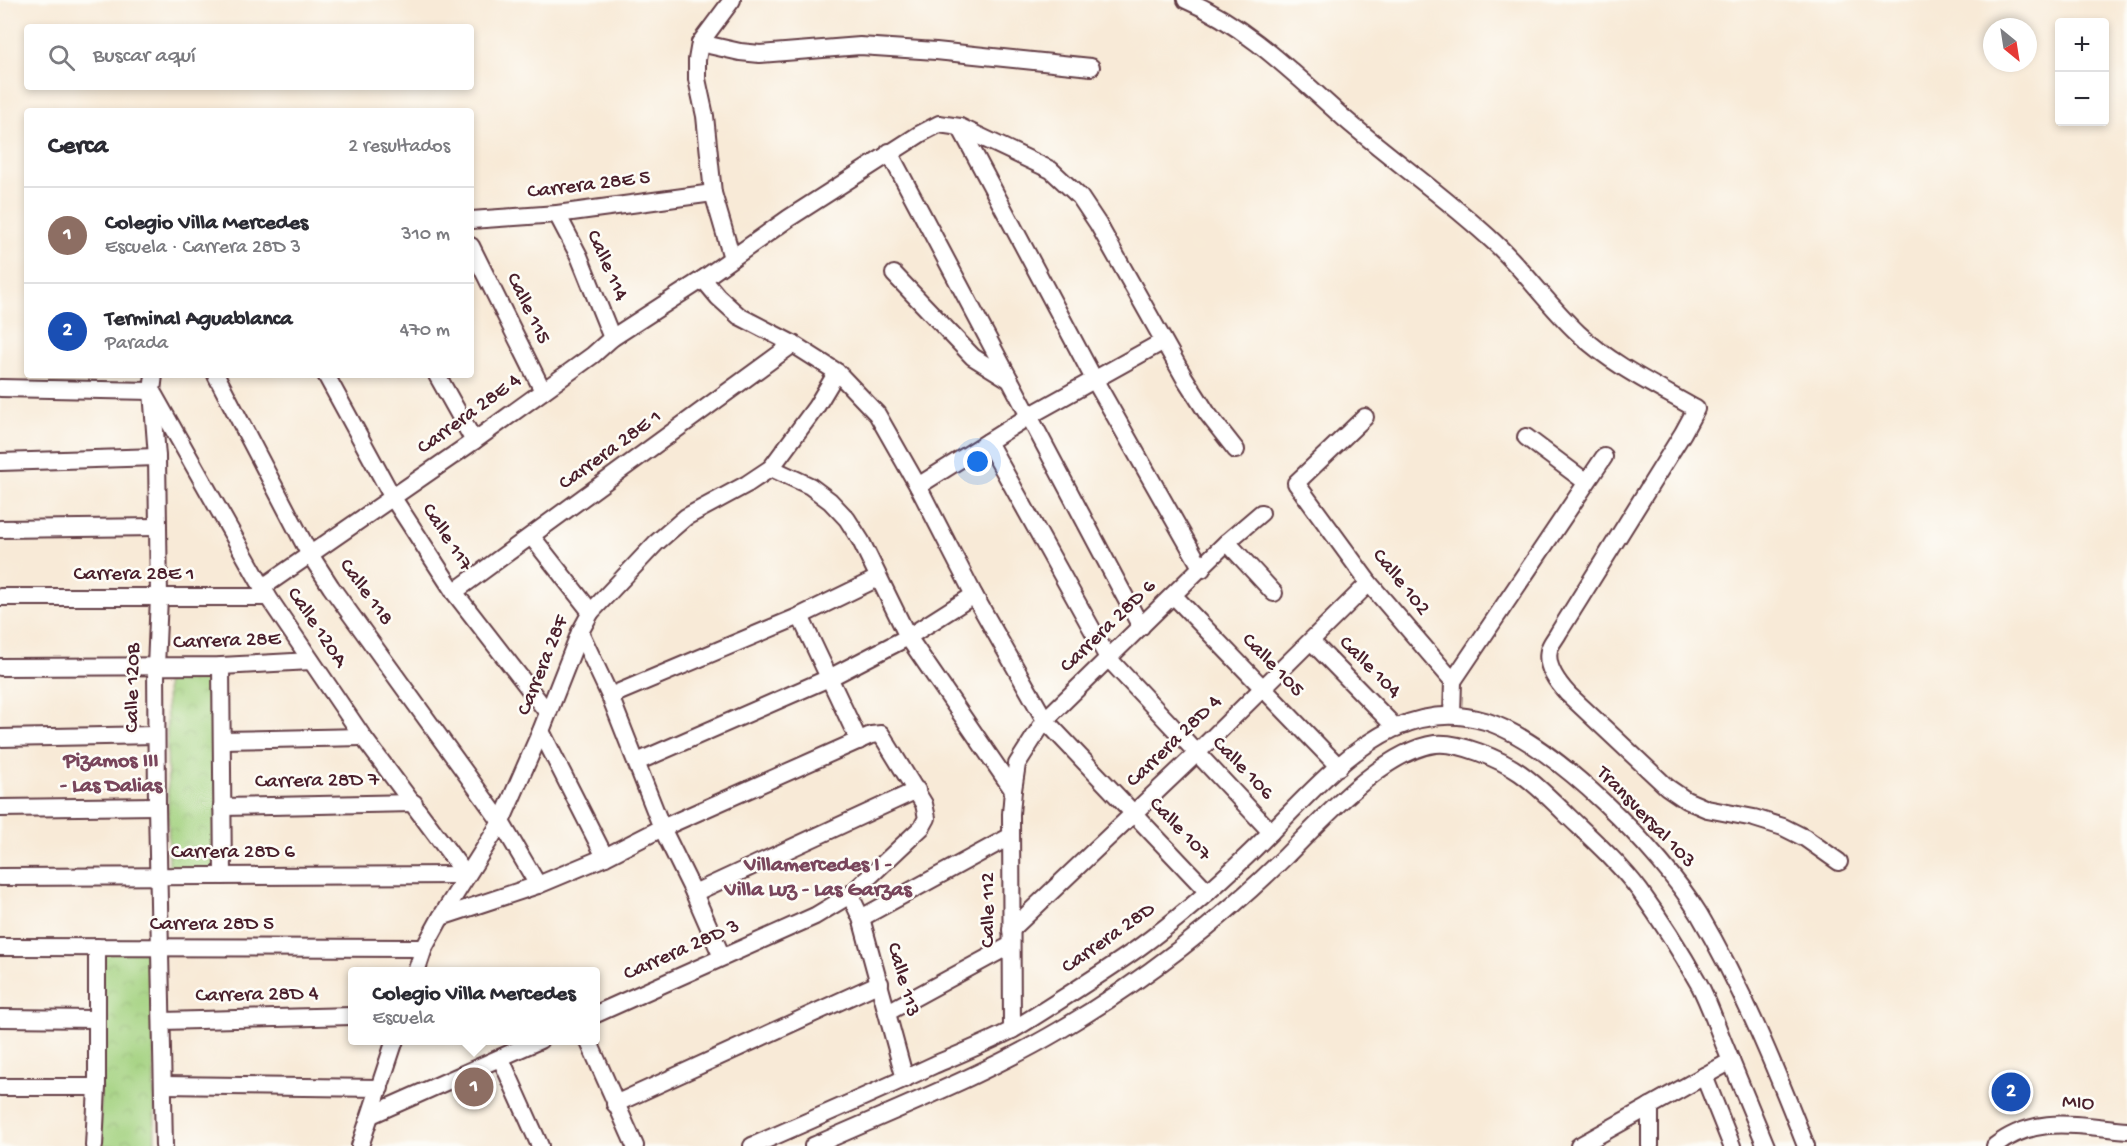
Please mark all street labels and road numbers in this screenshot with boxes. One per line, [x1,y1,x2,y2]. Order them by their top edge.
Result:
street label: Carrera 28E 5 [526,166,652,206]
street label: Calle 114 [579,227,633,305]
street label: Calle 115 [499,269,555,349]
street label: Carrera 28E 4 [413,369,527,461]
street label: Carrera 28E 1 [555,405,667,497]
street label: Calle 117 [415,499,478,578]
street label: Calle 102 [1365,545,1435,621]
street label: Calle 118 [332,555,398,631]
street label: Carrera 28E 1 [73,563,195,588]
street label: Carrera 28D 6 [1056,575,1163,679]
street label: Calle 120A [280,583,353,674]
street label: Carrera 28F [513,611,576,720]
street label: Carrera 28E [173,628,282,656]
street label: Calle 105 [1235,629,1309,703]
street label: Calle 104 [1332,631,1406,705]
street label: Calle 120B [121,642,147,733]
street label: Carrera 28D 4 [1122,690,1228,794]
street label: Calle 106 [1206,732,1279,806]
street label: Transversal 103 [1589,761,1700,874]
street label: Carrera 28D 7 [255,768,380,796]
street label: Calle 107 [1142,793,1216,868]
street label: Carrera 28D 6 [171,841,295,866]
street label: Calle 112 [977,872,1002,948]
street label: Carrera 28D [1057,898,1161,980]
street label: Carrera 28D 5 [150,913,274,938]
street label: Carrera 28D 3 [620,914,744,988]
street label: Calle 113 [880,940,924,1020]
street label: Carrera 28D 4 [195,982,319,1010]
street label: MIO [2061,1090,2095,1118]

